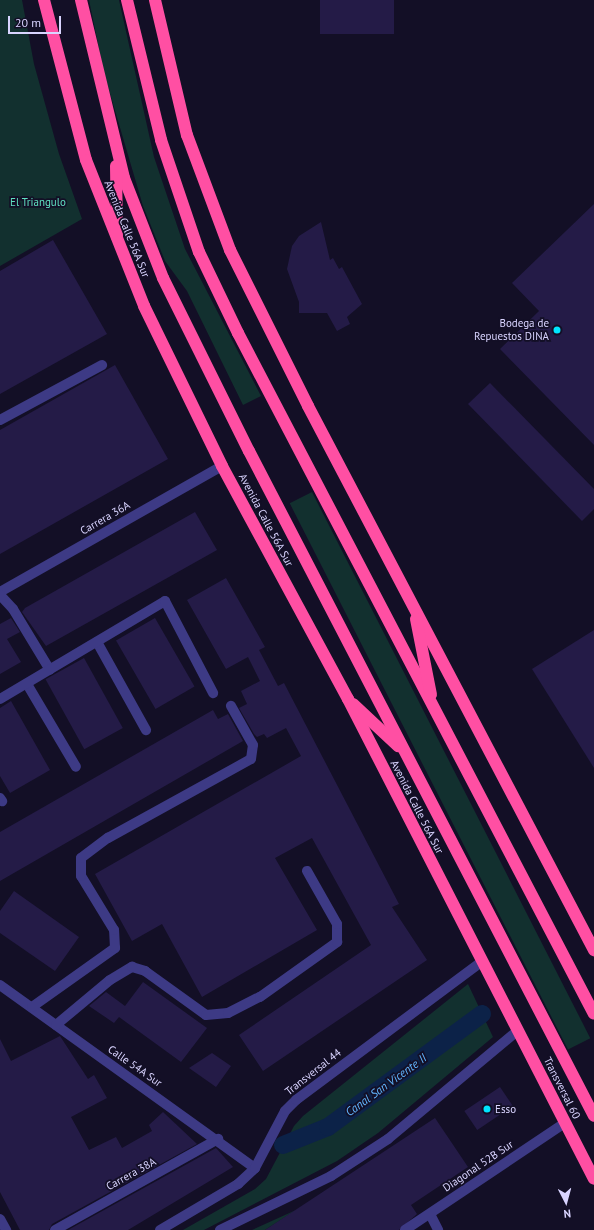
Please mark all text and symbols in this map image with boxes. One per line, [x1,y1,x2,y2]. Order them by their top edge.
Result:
scale bar [10,8,63,34]
text: 20 m [15,15,41,30]
street label: Avenida Calle 56A Sur [102,179,152,279]
park label: El Triangulo [10,195,66,209]
place label: Bodega de Repuestos DINA [474,317,549,343]
marker: Bodega de Repuestos DINA [552,325,562,335]
street label: Avenida Calle 56A Sur [236,471,296,569]
street label: Carrera 36A [78,498,132,538]
street label: Avenida Calle 56A Sur [388,758,446,856]
street label: Calle 54A Sur [105,1042,165,1090]
street label: Transversal 44 [282,1046,344,1098]
water label: Canal San Vicente II [342,1051,430,1119]
street label: Transversal 60 [541,1055,583,1121]
place label: Esso [495,1102,516,1116]
marker: Esso [482,1104,492,1114]
street label: Diagonal 52B Sur [440,1138,516,1194]
street label: Carrera 38A [104,1155,158,1193]
north arrow [546,1182,586,1222]
text: N [563,1207,572,1221]

